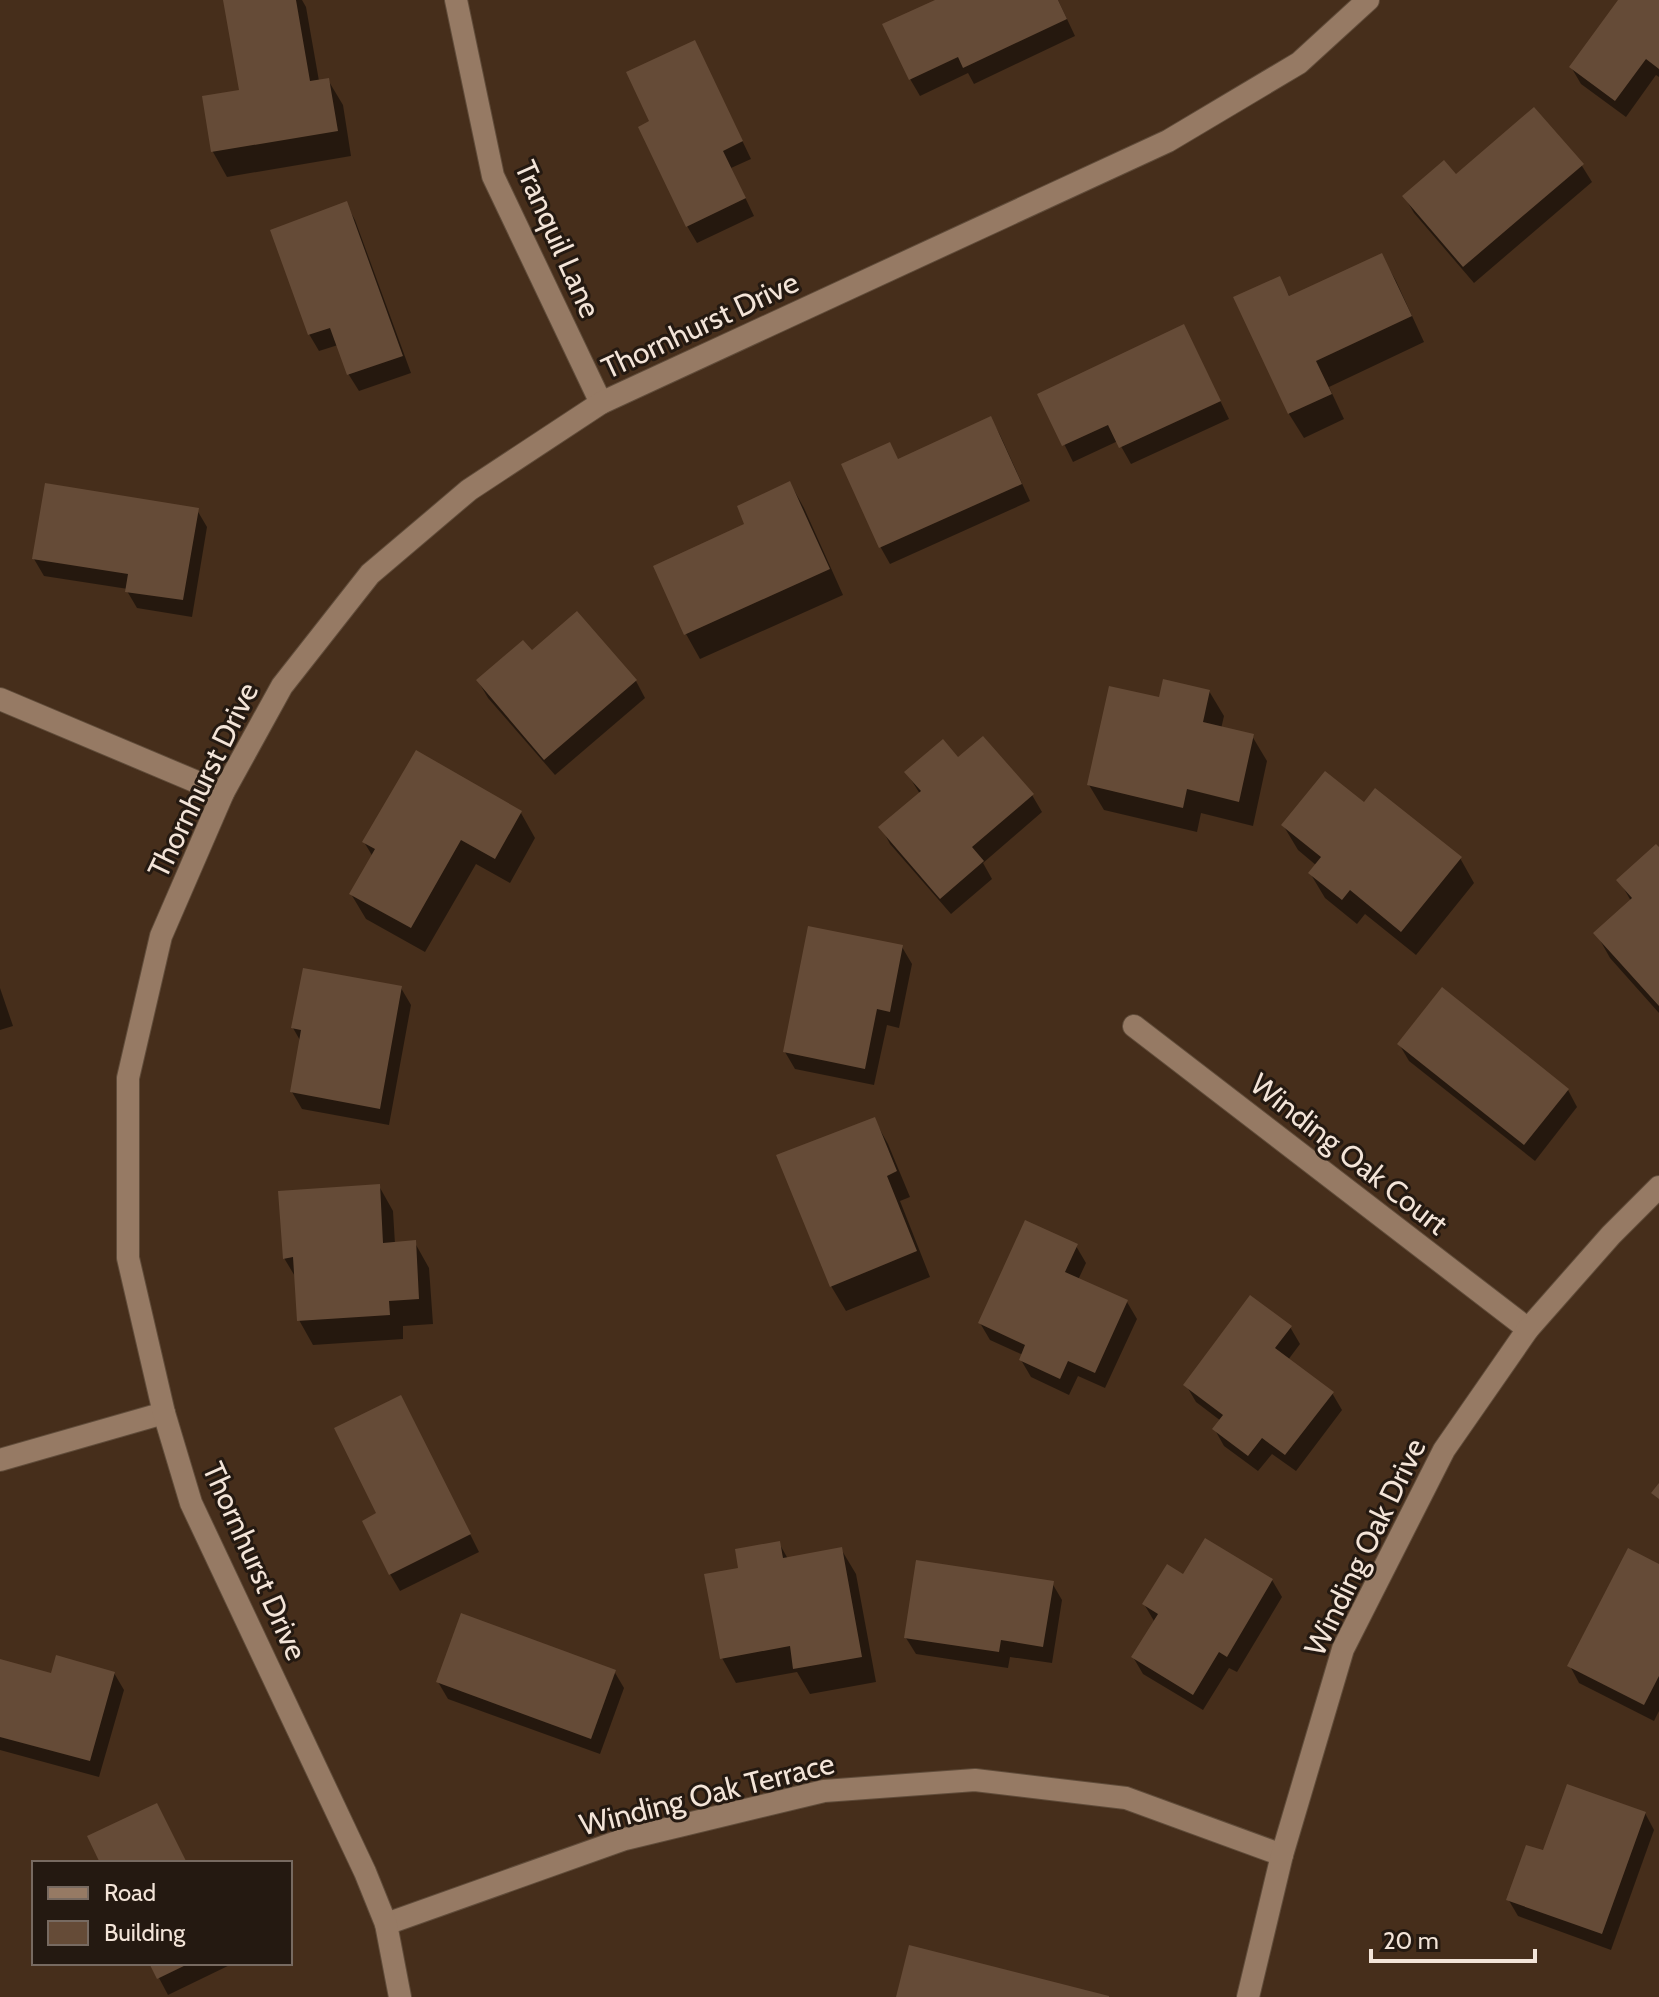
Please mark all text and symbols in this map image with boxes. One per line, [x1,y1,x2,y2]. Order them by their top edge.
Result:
street label: Tranquil Lane [507,155,609,323]
street label: Thornhurst Drive [596,263,804,387]
street label: Thornhurst Drive [140,676,266,884]
street label: Winding Oak Court [1243,1066,1455,1242]
street label: Winding Oak Drive [1296,1432,1434,1662]
street label: Thornhurst Drive [195,1456,315,1666]
street label: Winding Oak Terrace [576,1744,838,1844]
legend [32,1861,292,1965]
text: Road [104,1878,156,1907]
scale bar [1371,1913,1535,1963]
text: Building [104,1918,186,1947]
text: 20 m [1383,1926,1439,1955]

